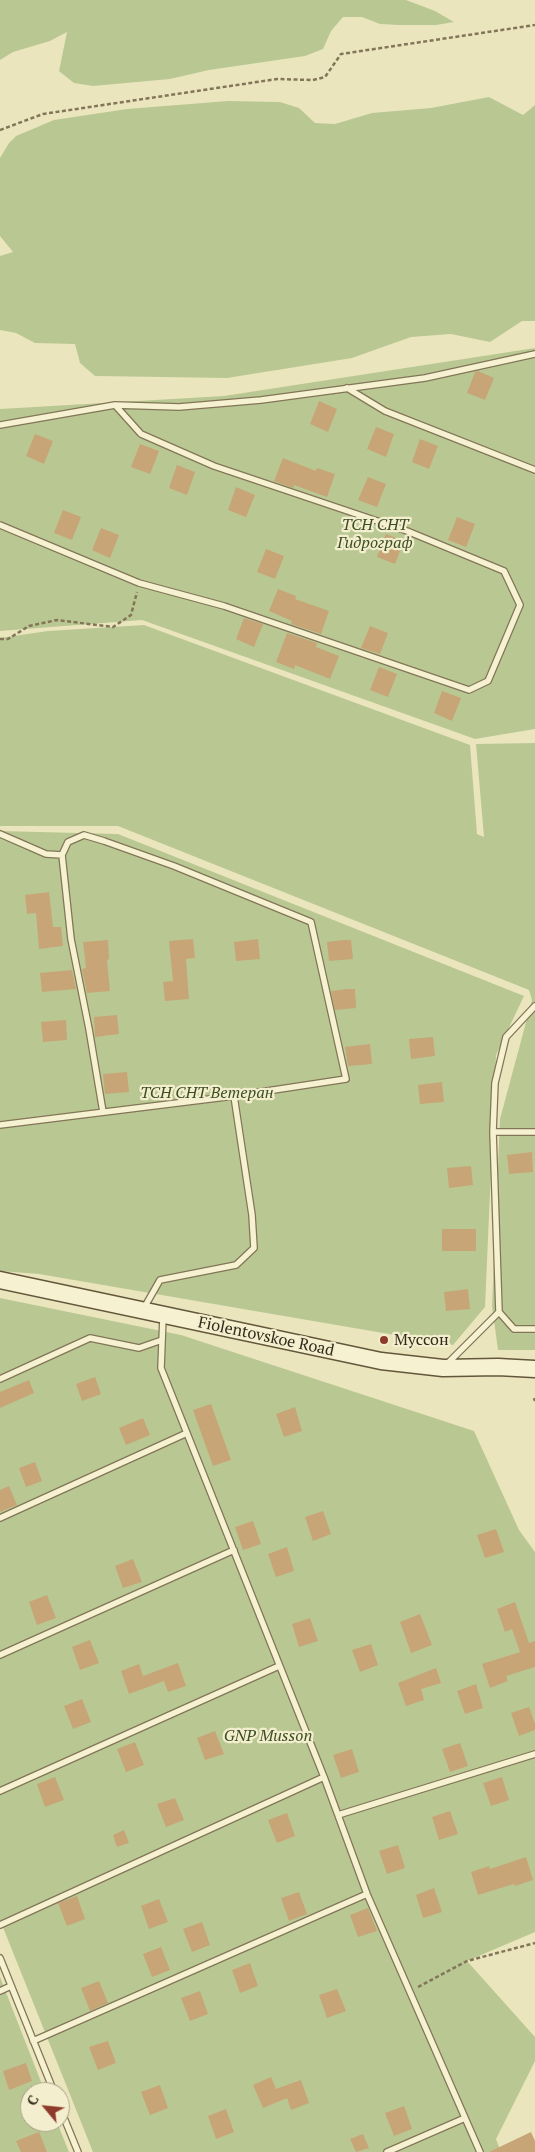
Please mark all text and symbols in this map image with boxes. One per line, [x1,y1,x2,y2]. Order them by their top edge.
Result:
park label: ТСН СНТ Гидрограф [337,515,413,553]
park label: ТСН СНТ Ветеран [140,1083,274,1103]
street label: Fiolentovskoe Road [196,1313,336,1361]
place label: Муссон [394,1330,449,1350]
marker: Муссон [378,1334,390,1346]
park label: GNP Musson [224,1726,312,1746]
north arrow [20,2082,70,2132]
text: С [22,2092,43,2109]

